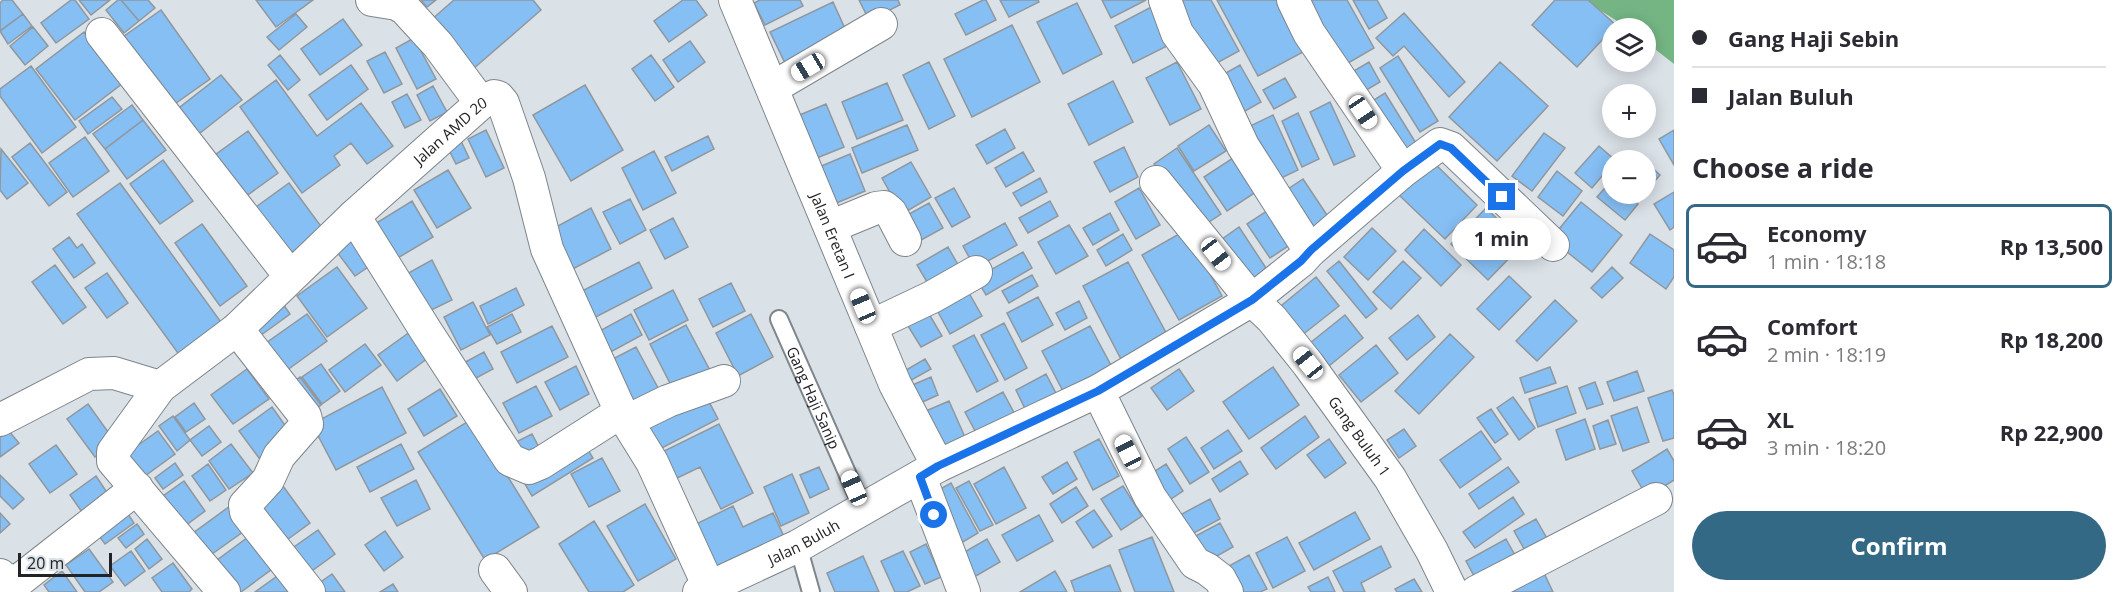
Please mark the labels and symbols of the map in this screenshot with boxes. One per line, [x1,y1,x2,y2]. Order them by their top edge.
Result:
car [788,50,828,84]
street label: Jalan AMD 20 [407,92,490,170]
car [1345,92,1381,132]
route end [1488,183,1515,210]
street label: Jalan Eretan I [805,187,860,281]
callout: 1 min [1452,218,1552,260]
car [1198,234,1234,274]
car [848,286,878,326]
street label: Gang Haji Sanip [782,343,845,452]
car [1290,343,1326,383]
street label: Gang Buluh 1 [1324,392,1395,480]
car [1112,432,1144,472]
car [838,468,870,508]
route start [920,501,947,528]
street label: Jalan Buluh [762,514,843,570]
scale bar [18,550,112,578]

